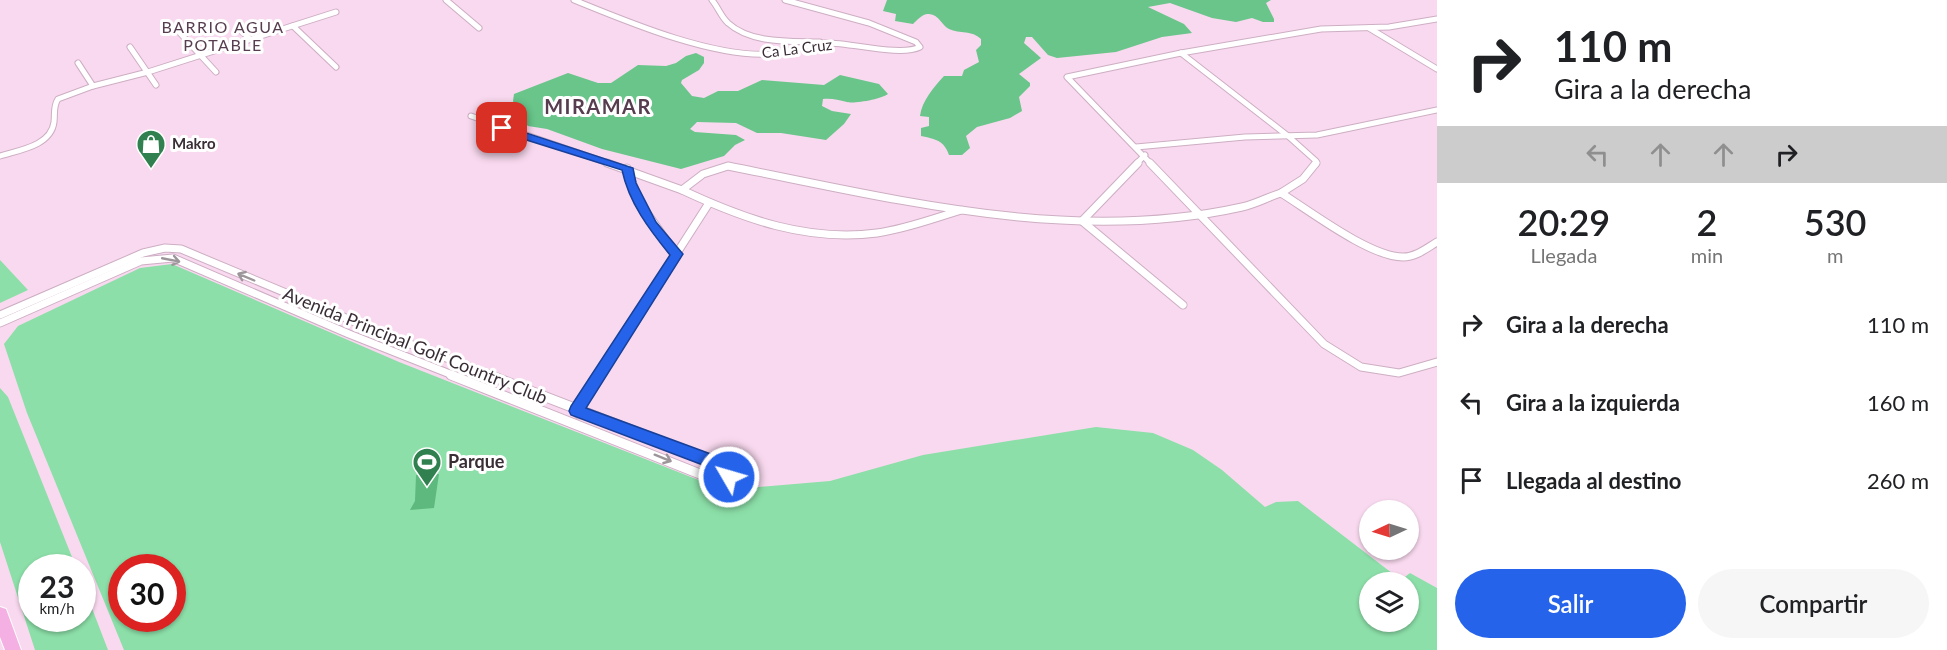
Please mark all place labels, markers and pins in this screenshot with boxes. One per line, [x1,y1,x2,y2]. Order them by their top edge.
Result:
pin [476,102,527,153]
shop icon: Makro [135,128,167,170]
place label: Makro [172,134,216,152]
sports icon: Parque [411,446,443,488]
place label: Parque [448,450,505,472]

